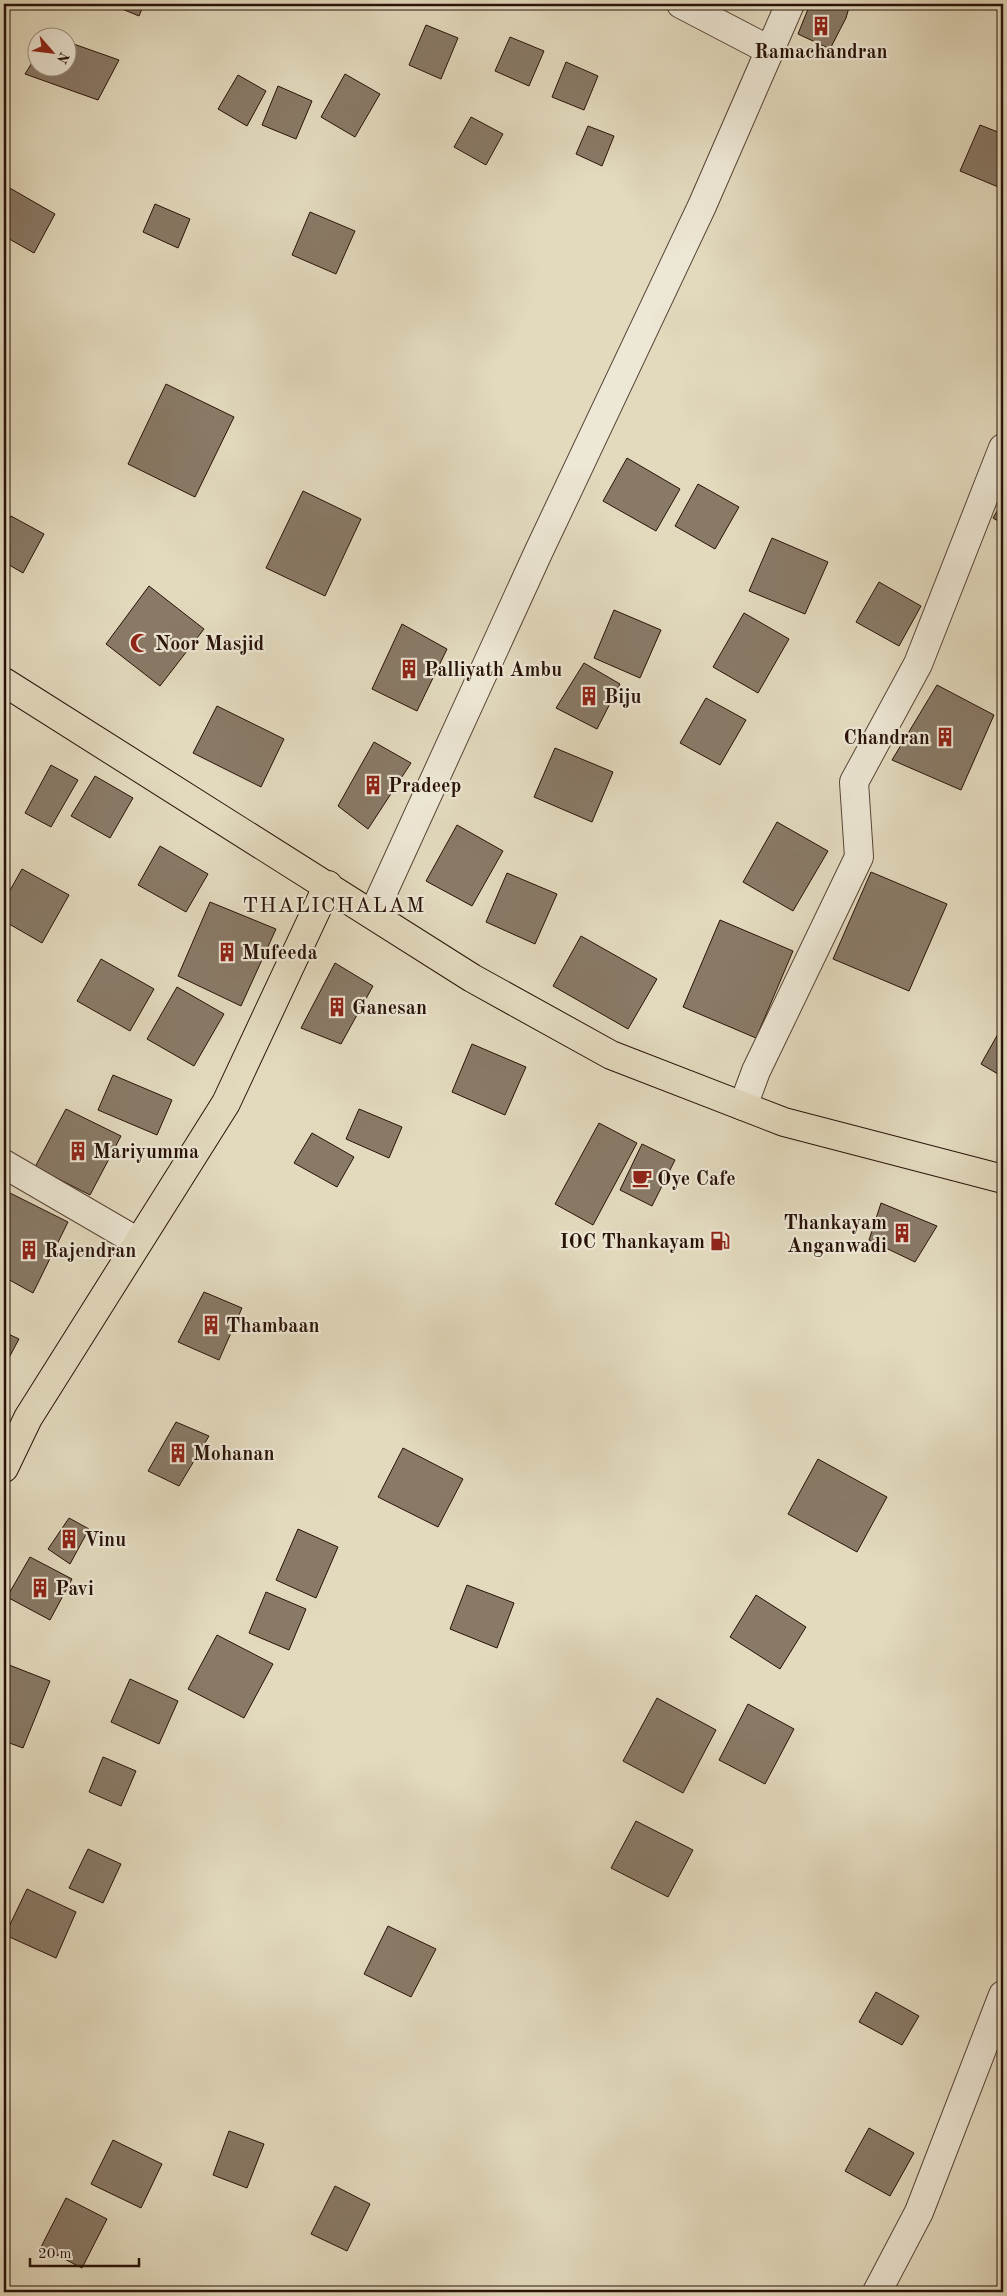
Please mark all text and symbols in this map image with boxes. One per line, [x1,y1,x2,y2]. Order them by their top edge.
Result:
building icon: Ramachandran [810,15,832,37]
north arrow [28,28,78,78]
place label: Ramachandran [754,43,888,63]
text: N [54,50,71,66]
mosque icon: Noor Masjid [129,632,151,654]
place label: Noor Masjid [155,635,265,655]
building icon: Palliyath Ambu [398,658,420,680]
place label: Palliyath Ambu [424,661,562,681]
building icon: Biju [578,685,600,707]
place label: Biju [604,688,642,708]
building icon: Chandran [934,726,956,748]
place label: Chandran [844,729,930,749]
building icon: Pradeep [362,774,384,796]
place label: Pradeep [388,777,461,797]
district label: THALICHALAM [242,895,426,917]
building icon: Mufeeda [216,941,238,963]
place label: Mufeeda [242,944,318,964]
building icon: Ganesan [326,996,348,1018]
place label: Ganesan [352,999,427,1019]
building icon: Mariyumma [67,1140,89,1162]
place label: Mariyumma [93,1143,199,1163]
cafe icon: Oye Cafe [631,1167,653,1189]
place label: Oye Cafe [657,1170,736,1190]
place label: Thankayam Anganwadi [784,1214,887,1257]
building icon: Thankayam Anganwadi [891,1222,913,1244]
fuel station icon: IOC Thankayam [709,1230,731,1252]
place label: IOC Thankayam [560,1233,705,1253]
building icon: Rajendran [18,1239,40,1261]
place label: Rajendran [44,1242,136,1262]
building icon: Thambaan [200,1314,222,1336]
place label: Thambaan [226,1317,320,1337]
building icon: Mohanan [167,1442,189,1464]
place label: Mohanan [193,1445,275,1465]
building icon: Vinu [58,1528,80,1550]
place label: Vinu [84,1531,126,1551]
building icon: Pavi [29,1577,51,1599]
place label: Pavi [55,1580,94,1600]
scale bar [30,2236,139,2268]
text: 20 m [38,2247,72,2262]

